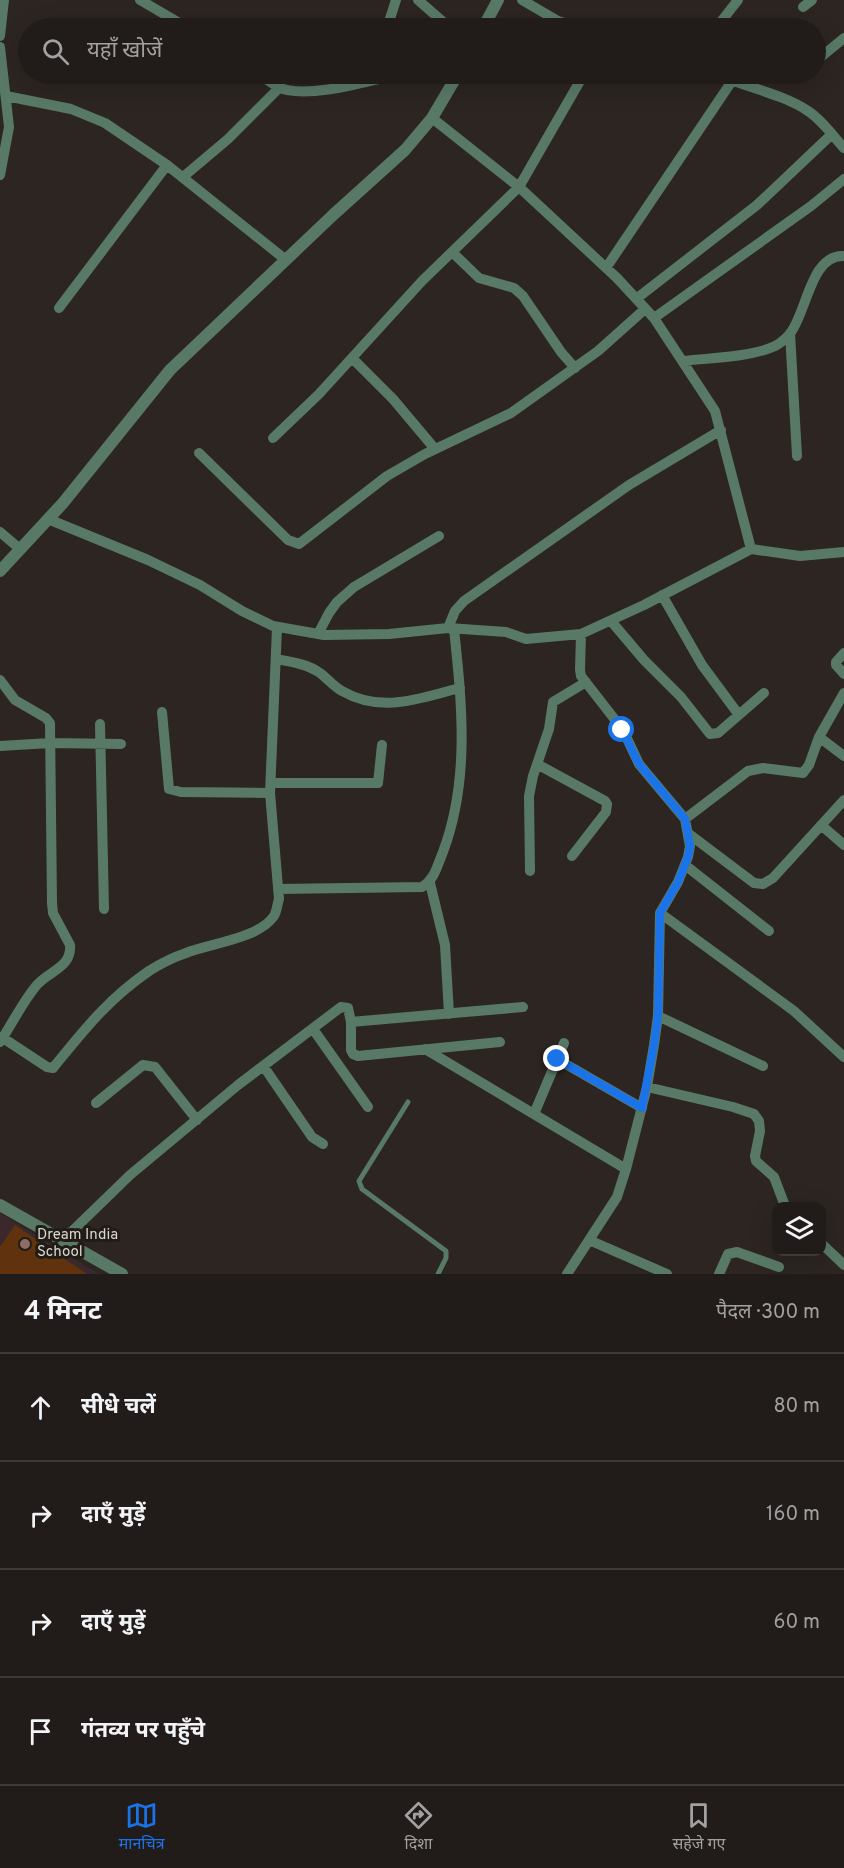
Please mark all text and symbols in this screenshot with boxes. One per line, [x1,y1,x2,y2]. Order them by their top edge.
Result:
search box [18,18,826,84]
icon: search [39,35,72,68]
text: यहाँ खोजें [87,38,162,65]
route start [608,716,634,742]
route end [543,1045,569,1071]
map controls [772,1202,826,1256]
button: layers [772,1202,826,1256]
place label: Dream India School [37,1226,118,1262]
marker: Dream India School [18,1237,32,1251]
text: 4 मिनट [24,1296,102,1329]
text: पैदल · 300 m [716,1300,820,1326]
icon: ahead [24,1391,57,1424]
text: सीधे चलें [81,1394,156,1421]
text: 80 m [774,1394,820,1420]
icon: right [24,1499,57,1532]
text: दाएँ मुड़ें [81,1502,146,1529]
text: 160 m [766,1502,820,1528]
icon: right [24,1607,57,1640]
text: दाएँ मुड़ें [81,1610,146,1637]
text: 60 m [774,1610,820,1636]
icon: arrive [24,1715,57,1748]
text: गंतव्य पर पहुँचे [81,1718,205,1745]
tab: मानचित्र [119,1799,164,1856]
tab: दिशा [402,1799,435,1856]
tab: सहेजे गए [672,1799,725,1856]

